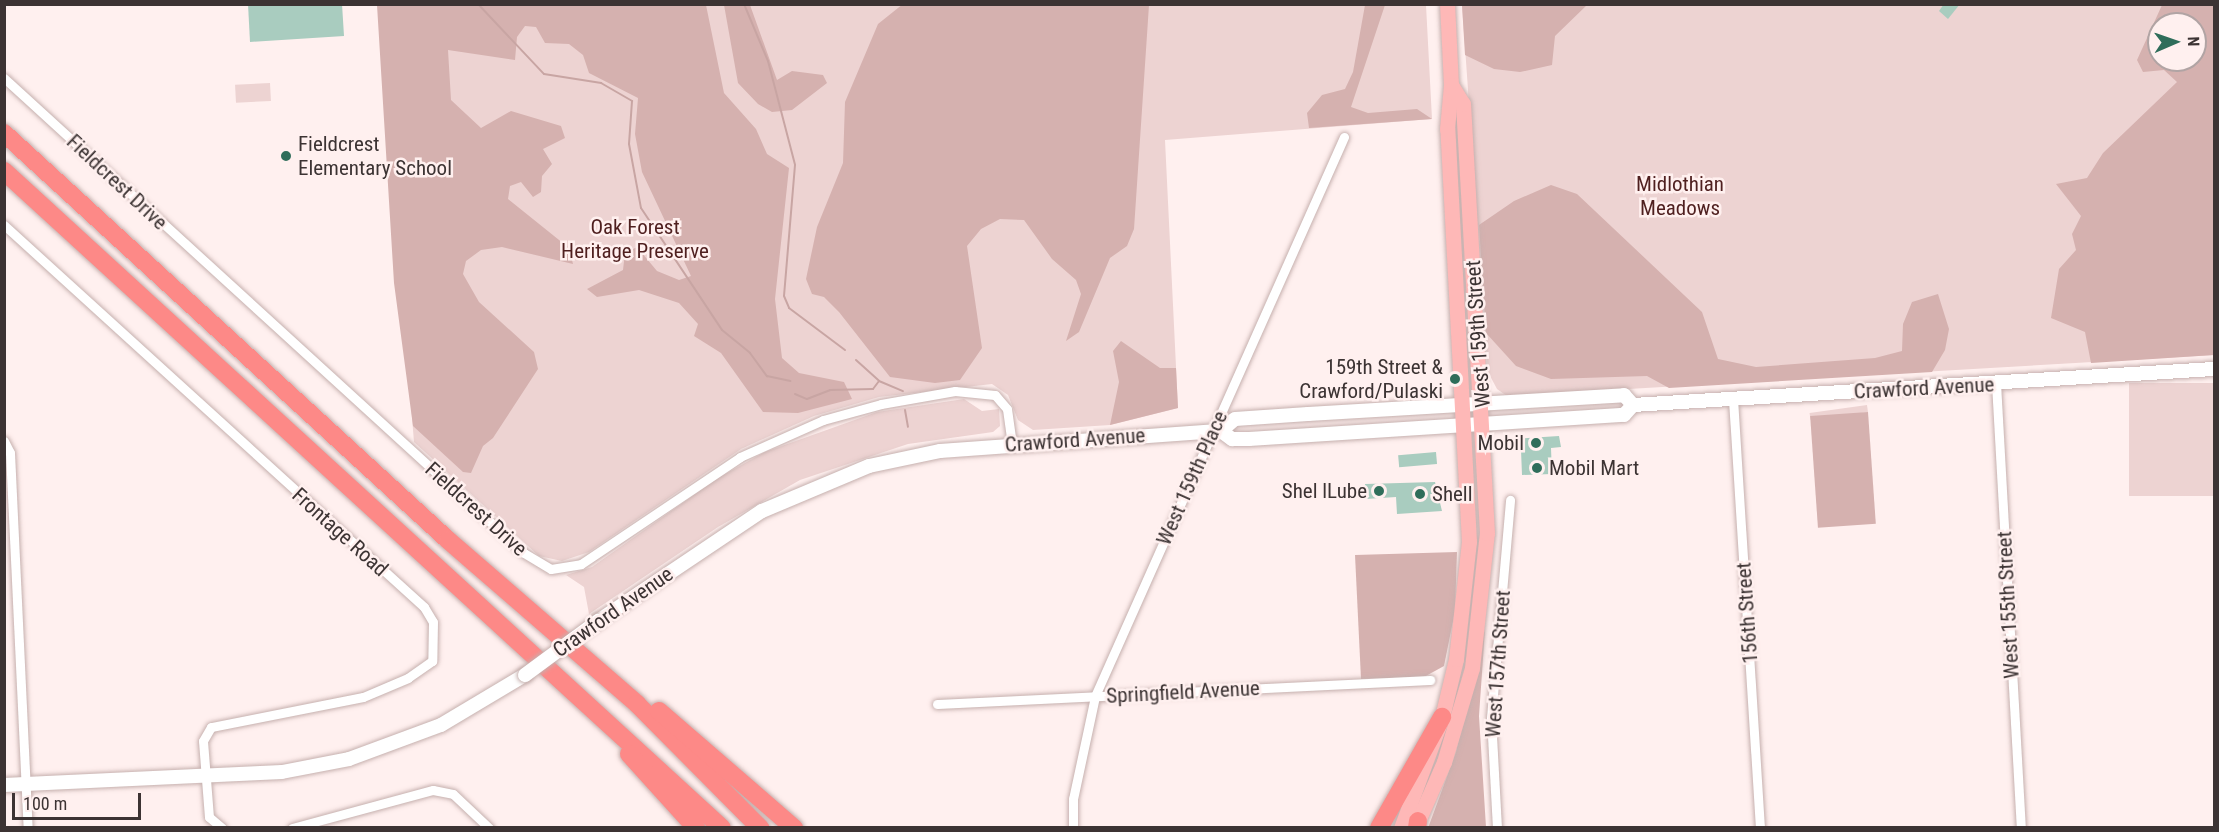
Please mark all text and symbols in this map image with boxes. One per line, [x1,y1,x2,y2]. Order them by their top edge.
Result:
north arrow [2147,12,2207,72]
text: N [2184,36,2203,47]
street label: Fieldcrest Drive [62,129,172,235]
place label: Fieldcrest Elementary School [298,131,452,181]
marker: Fieldcrest Elementary School [279,149,293,163]
park label: Midlothian Meadows [1636,171,1724,221]
park label: Oak Forest Heritage Preserve [561,214,709,264]
street label: West 159th Street [1460,259,1496,409]
place label: 159th Street & Crawford/Pulaski [1299,354,1443,404]
marker: 159th Street & Crawford/Pulaski [1448,372,1462,386]
street label: Crawford Avenue [1853,372,1995,404]
street label: West 159th Place [1151,407,1233,549]
street label: Crawford Avenue [1004,423,1146,457]
place label: Mobil [1478,430,1524,456]
marker: Mobil [1529,436,1543,450]
place label: Mobil Mart [1549,455,1639,481]
street label: Fieldcrest Drive [420,457,532,561]
marker: Mobil Mart [1530,461,1544,475]
place label: Shel lLube [1282,478,1367,504]
place label: Shell [1432,481,1473,507]
street label: Frontage Road [287,482,393,582]
marker: Shel lLube [1372,484,1386,498]
marker: Shell [1413,487,1427,501]
street label: West 155th Street [1992,531,2024,679]
street label: Crawford Avenue [548,561,678,663]
street label: 156th Street [1731,562,1763,664]
street label: West 157th Street [1480,589,1516,739]
street label: Springfield Avenue [1106,675,1260,709]
scale bar [15,781,144,819]
text: 100 m [23,793,67,814]

